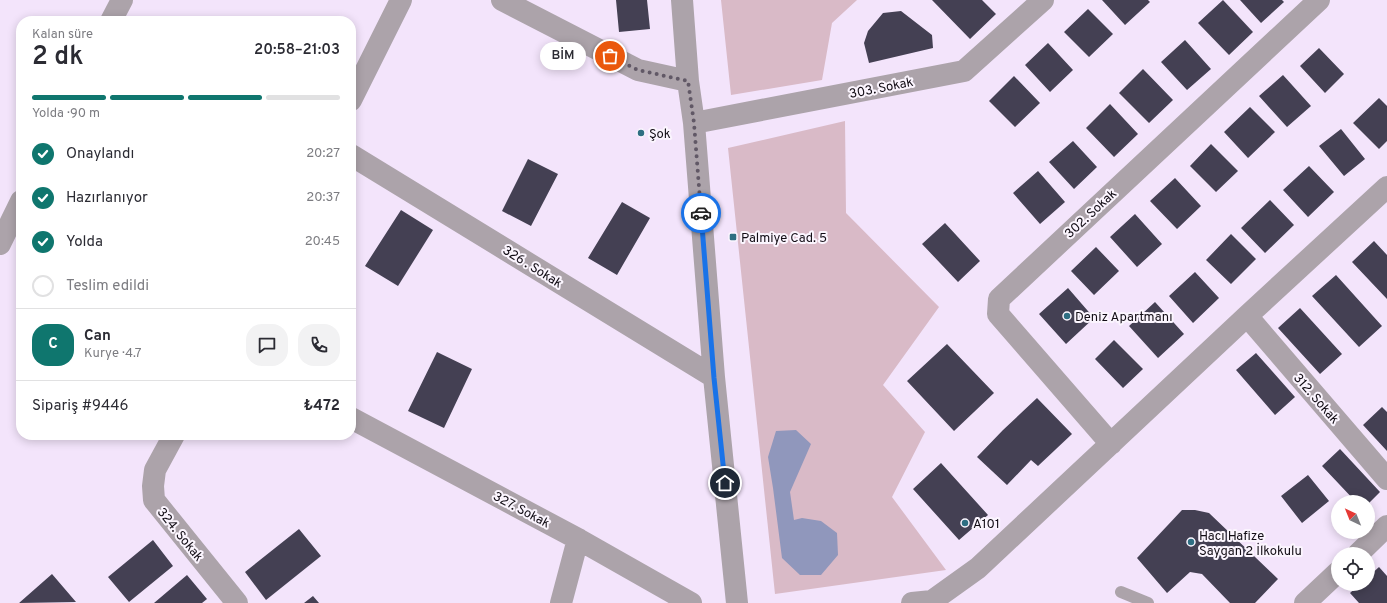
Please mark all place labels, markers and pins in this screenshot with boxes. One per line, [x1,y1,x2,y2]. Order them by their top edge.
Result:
pin [593,39,627,73]
callout: BİM [540,42,586,70]
place label: Şok [649,127,671,143]
marker: Şok [636,128,646,138]
place label: Palmiye Cad. 5 [741,231,827,247]
marker: Palmiye Cad. 5 [728,232,738,242]
place label: Deniz Apartmanı [1075,310,1172,326]
marker: Deniz Apartmanı [1062,311,1072,321]
pin [708,466,742,500]
place label: A101 [973,517,1000,533]
marker: A101 [960,518,970,528]
place label: Hacı Hafize Saygan 2 İlkokulu [1199,529,1302,560]
marker: Hacı Hafize Saygan 2 İlkokulu [1186,537,1196,547]

